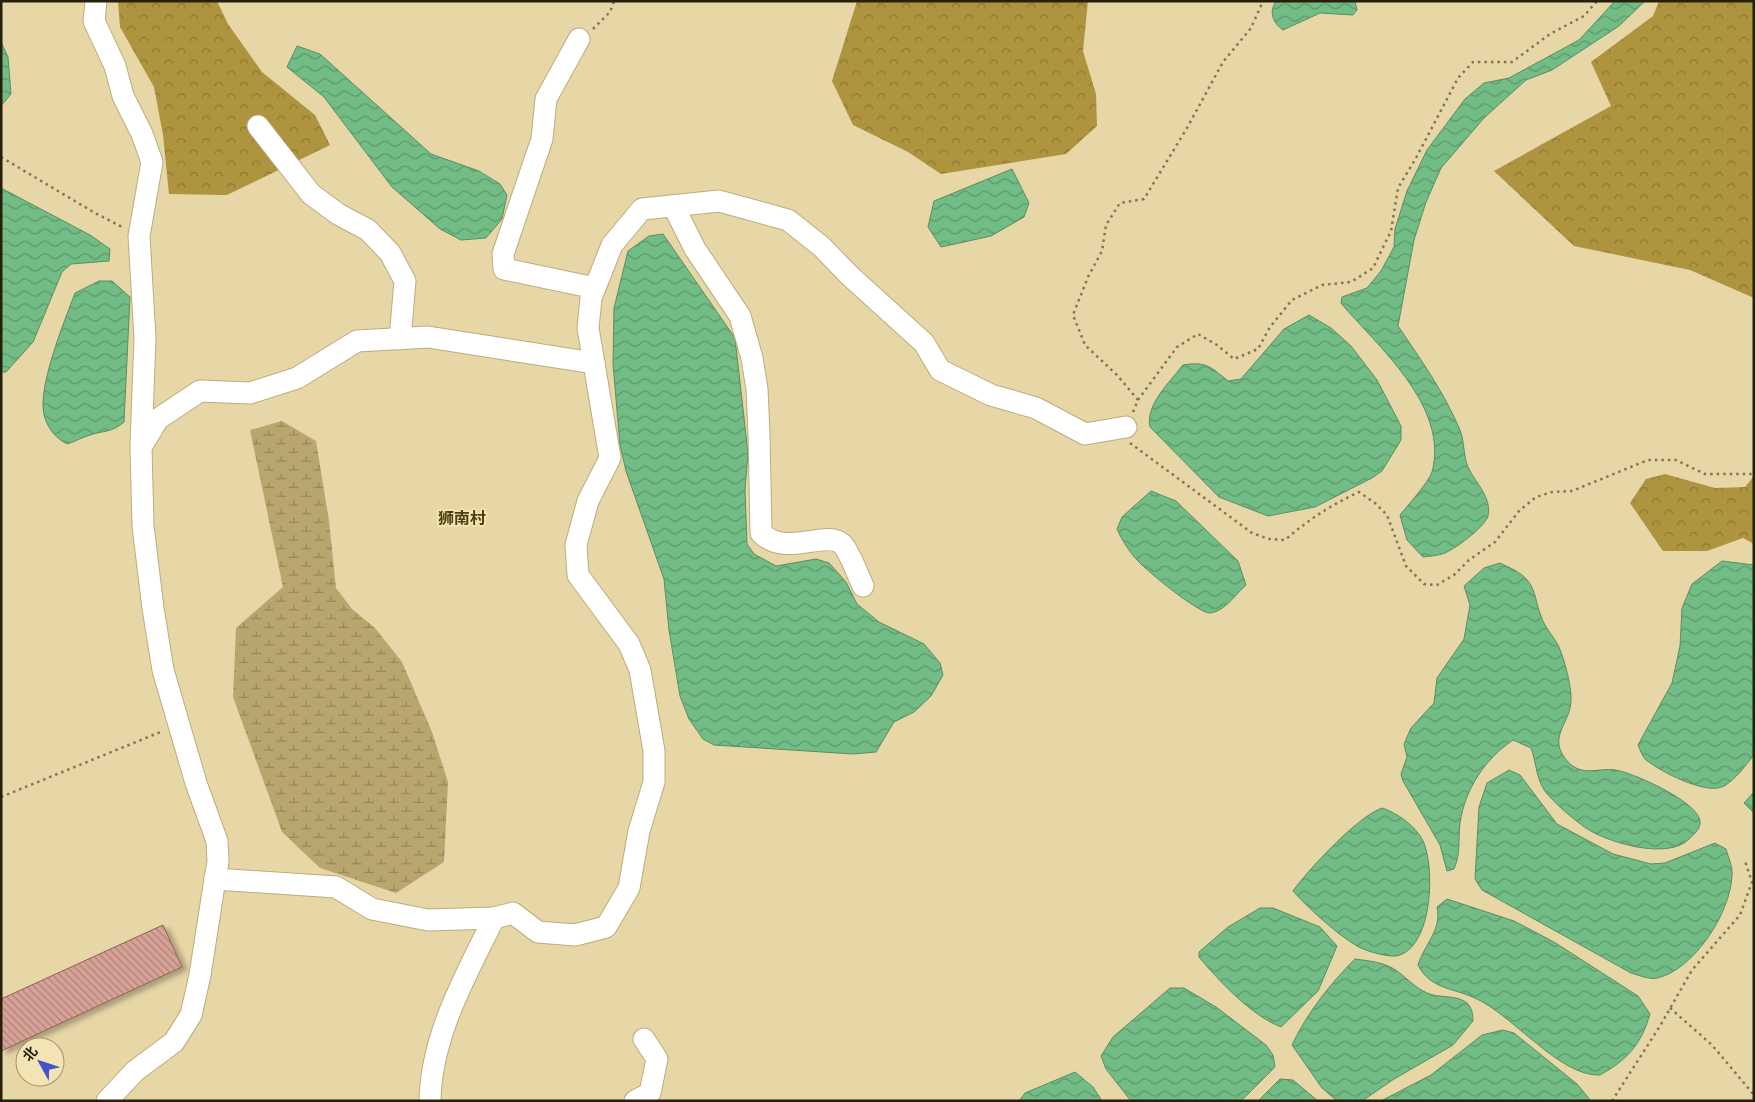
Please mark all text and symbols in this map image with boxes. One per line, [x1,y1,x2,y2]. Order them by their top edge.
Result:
district label: 狮南村 [438,507,486,529]
north arrow [15,1037,65,1087]
text: 北 [18,1042,41,1065]

